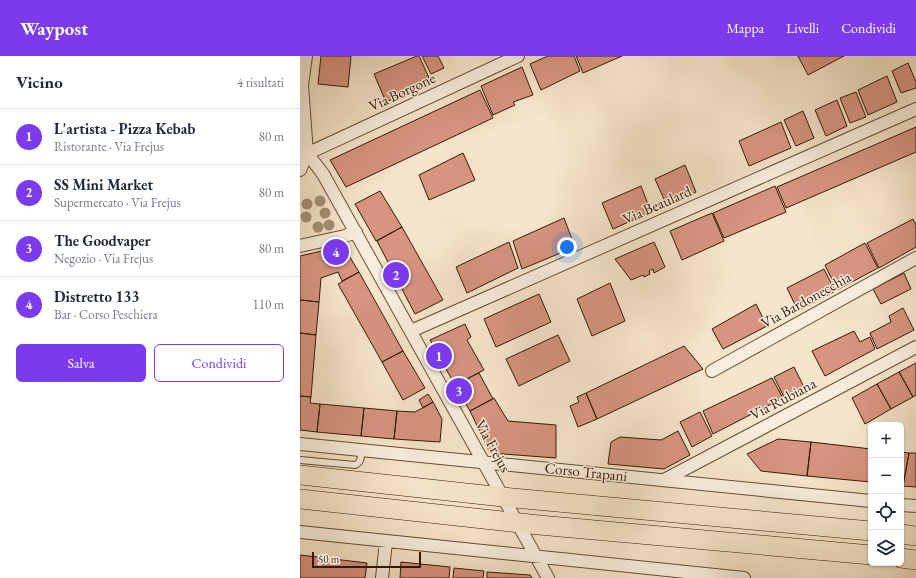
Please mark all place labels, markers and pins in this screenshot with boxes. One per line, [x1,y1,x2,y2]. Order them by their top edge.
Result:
pin: 4 [323,237,349,267]
pin: 2 [383,260,409,290]
pin: 1 [426,341,452,371]
pin: 3 [446,376,472,406]

